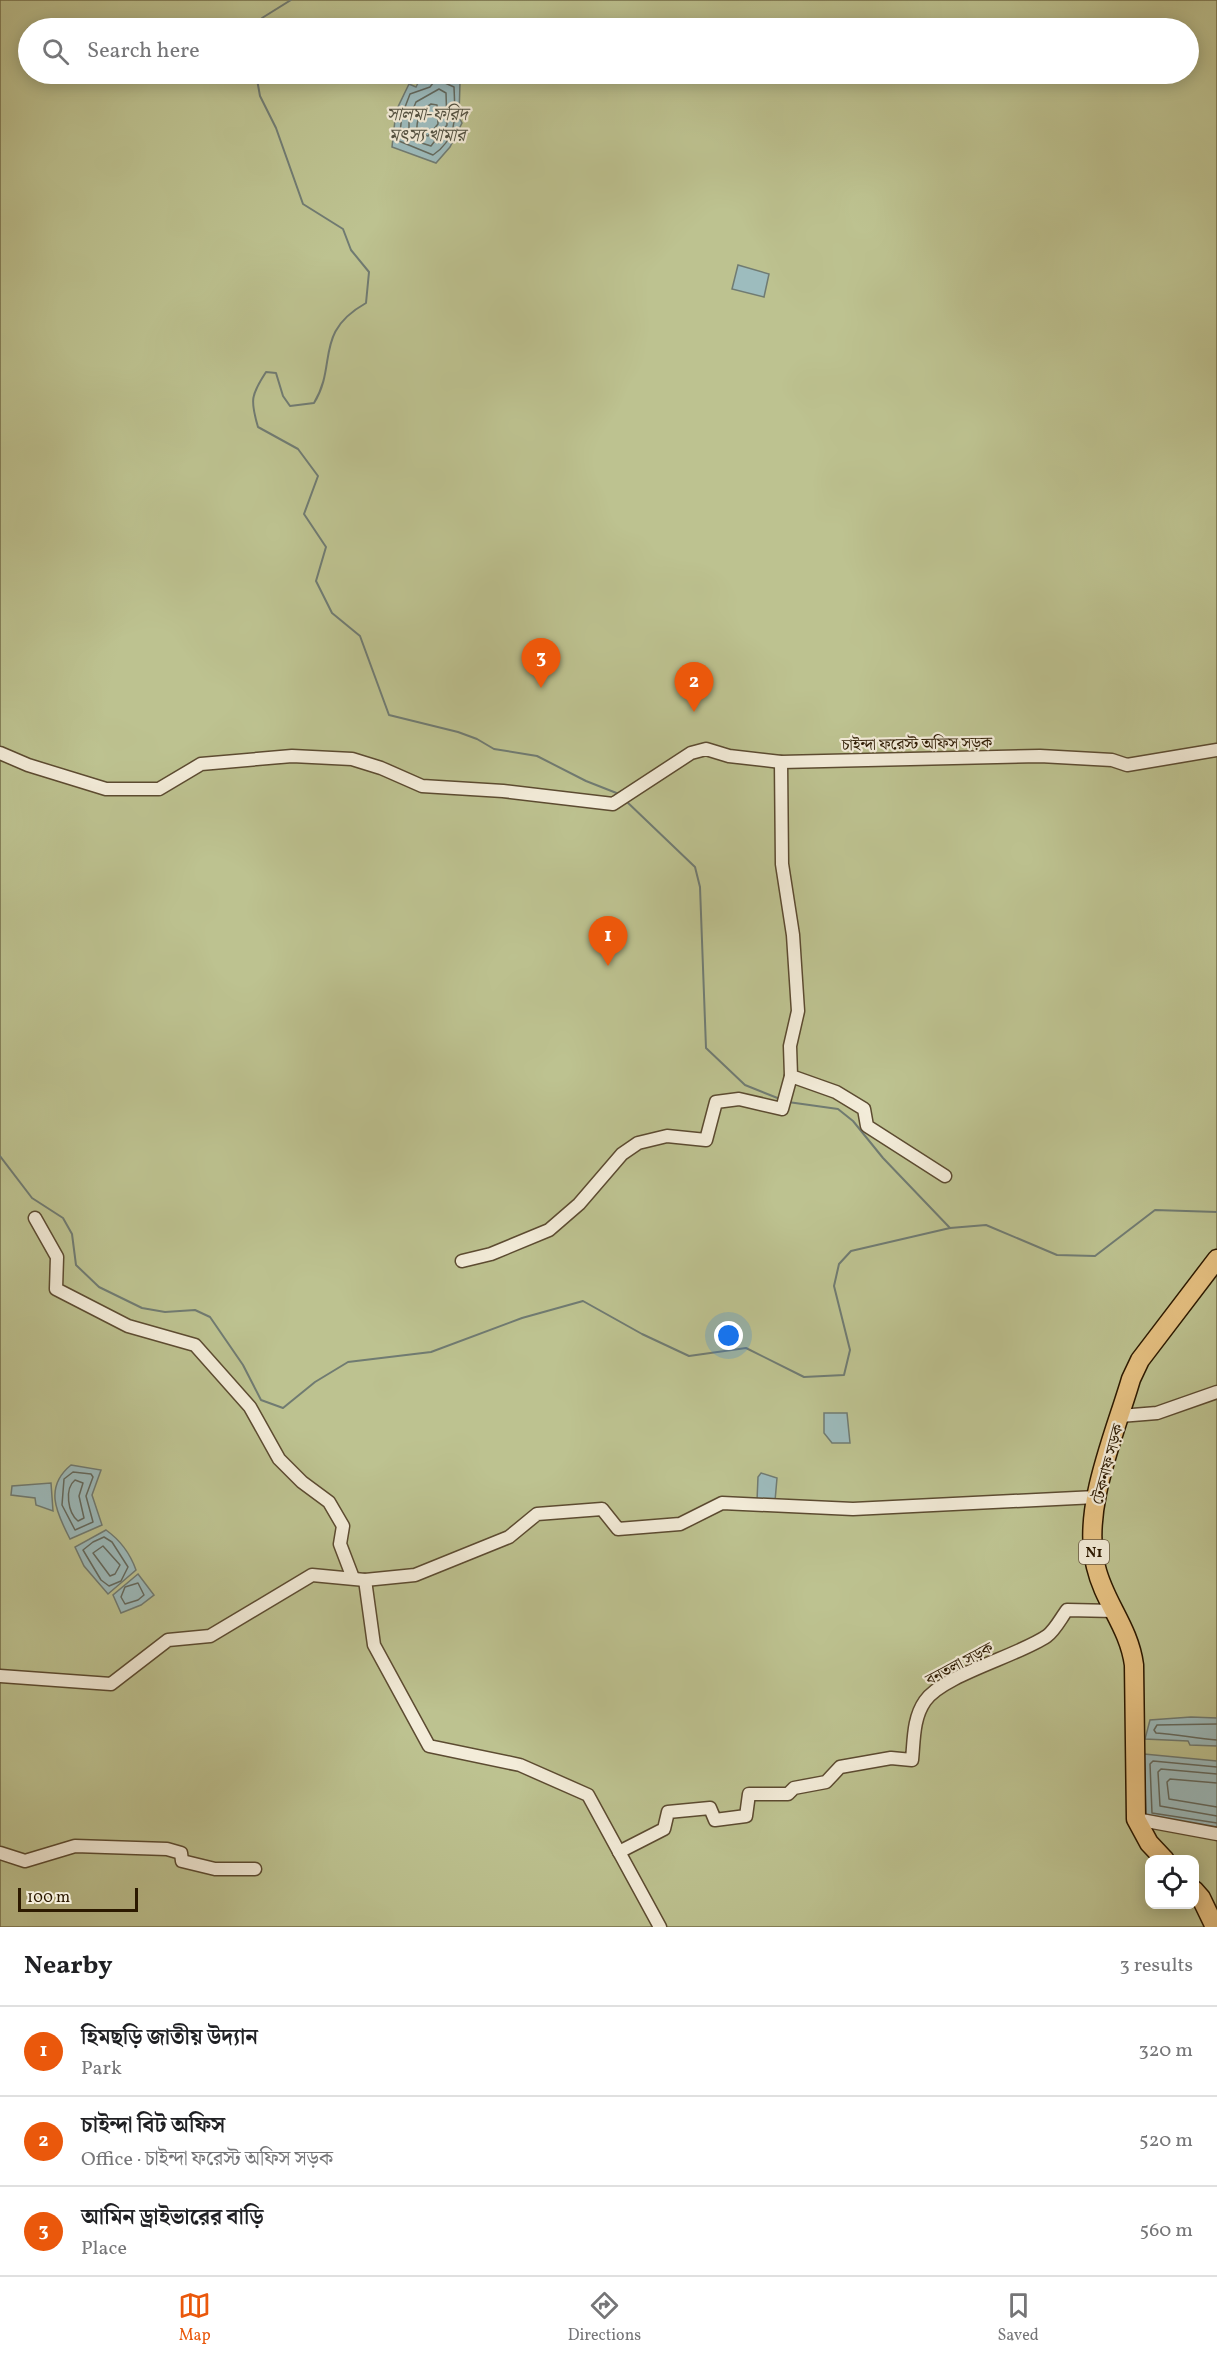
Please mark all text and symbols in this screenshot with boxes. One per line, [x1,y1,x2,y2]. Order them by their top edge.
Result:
search box [18,18,1199,84]
icon: search [39,35,72,68]
text: Search here [87,36,200,67]
water label: সালমা-ফরিদ মৎস্য খামার [387,103,471,149]
pin: 3 [522,638,560,688]
pin: 2 [674,662,714,712]
street label: চাইন্দা ফরেস্ট অফিস সড়ক [841,732,993,757]
pin: 1 [588,916,628,966]
your location [714,1321,743,1350]
street label: টেকনাফ সড়ক [1088,1421,1130,1507]
road number: N1 [1079,1540,1109,1564]
street label: বনতলা সড়ক [921,1637,998,1692]
map controls [1145,1855,1199,1909]
button: locate [1145,1855,1199,1909]
scale bar [18,1885,138,1912]
text: 100 m [27,1887,70,1909]
text: Nearby [24,1948,113,1984]
text: 3 results [1119,1952,1193,1980]
text: হিমছড়ি জাতীয় উদ্যান [81,2023,258,2054]
text: 1 [39,2037,48,2065]
text: 320 m [1138,2037,1193,2065]
text: Park [81,2055,122,2083]
text: চাইন্দা বিট অফিস [81,2111,225,2142]
text: 2 [38,2127,49,2155]
text: 520 m [1139,2127,1193,2155]
text: Office · চাইন্দা ফরেস্ট অফিস সড়ক [81,2146,333,2174]
text: আমিন ড্রাইভারের বাড়ি [81,2203,264,2234]
text: 3 [38,2217,49,2245]
text: 560 m [1140,2217,1193,2245]
text: Place [81,2235,127,2263]
tab: Map [178,2289,211,2347]
tab: Directions [568,2289,641,2347]
tab: Saved [998,2289,1039,2347]

